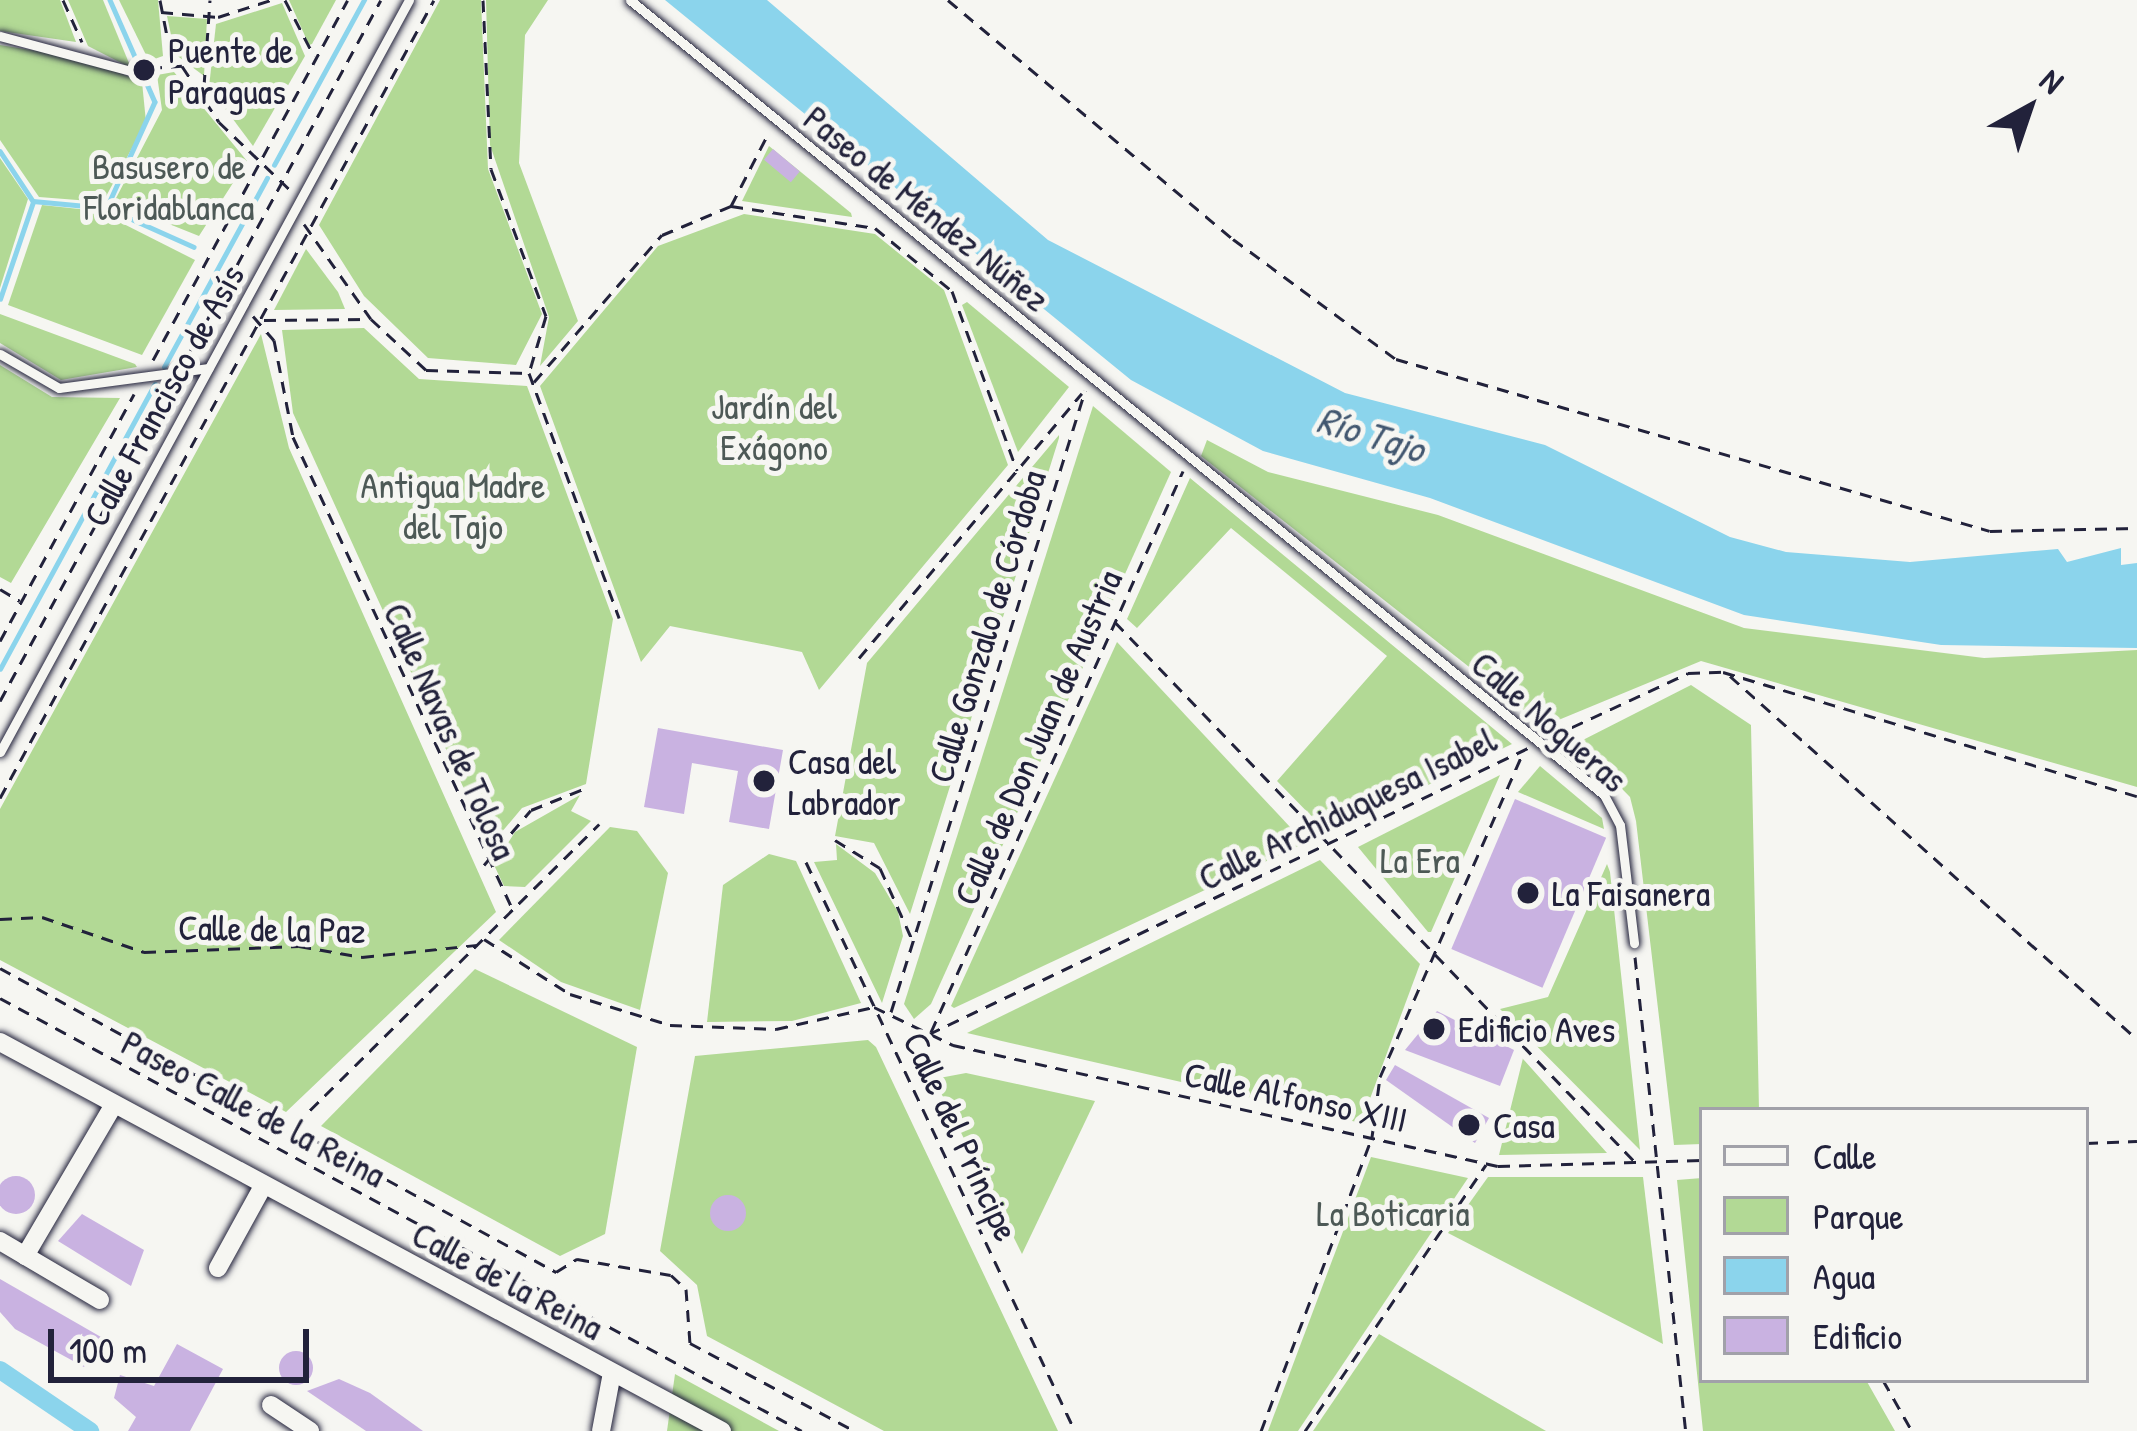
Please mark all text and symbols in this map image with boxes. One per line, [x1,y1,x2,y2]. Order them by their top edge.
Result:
place label: Puente de Paraguas [168,27,294,112]
north arrow [1969,48,2089,168]
marker: Puente de Paraguas [131,57,157,83]
text: N [2031,58,2073,103]
street label: Paseo de Méndez Núñez [796,96,1058,320]
park label: Basusero de Floridablanca [84,143,254,228]
street label: Calle Francisco de Asís [73,257,253,533]
park label: Jardín del Exágono [711,383,837,468]
water label: Río Tajo [1312,396,1430,472]
park label: Antigua Madre del Tajo [361,462,545,547]
street label: Calle Gonzalo de Córdoba [918,465,1054,787]
street label: Calle de Don Juan de Austria [944,563,1130,911]
street label: Calle Navas de Tolosa [375,596,527,866]
street label: Calle Nogueras [1463,642,1637,800]
street label: Calle Archiduquesa Isabel [1191,717,1503,899]
place label: Casa del Labrador [788,738,901,823]
marker: Casa del Labrador [751,768,777,794]
park label: La Era [1380,838,1460,882]
place label: La Faisanera [1552,871,1710,915]
marker: La Faisanera [1515,880,1541,906]
street label: Calle de la Paz [178,905,366,951]
place label: Edificio Aves [1458,1007,1615,1051]
marker: Edificio Aves [1421,1016,1447,1042]
street label: Paseo Calle de la Reina [115,1020,393,1196]
street label: Calle del Príncipe [895,1025,1029,1247]
street label: Calle Alfonso XIII [1181,1051,1411,1141]
place label: Casa [1493,1103,1555,1147]
legend [1699,1107,2089,1383]
marker: Casa [1456,1112,1482,1138]
text: Calle [1813,1131,1877,1180]
park label: La Boticaria [1316,1191,1470,1235]
text: Parque [1813,1191,1904,1240]
street label: Calle de la Reina [405,1212,611,1348]
text: Agua [1813,1251,1875,1300]
scale bar [54,1305,315,1379]
text: Edificio [1813,1311,1902,1360]
text: 100 m [69,1325,147,1374]

